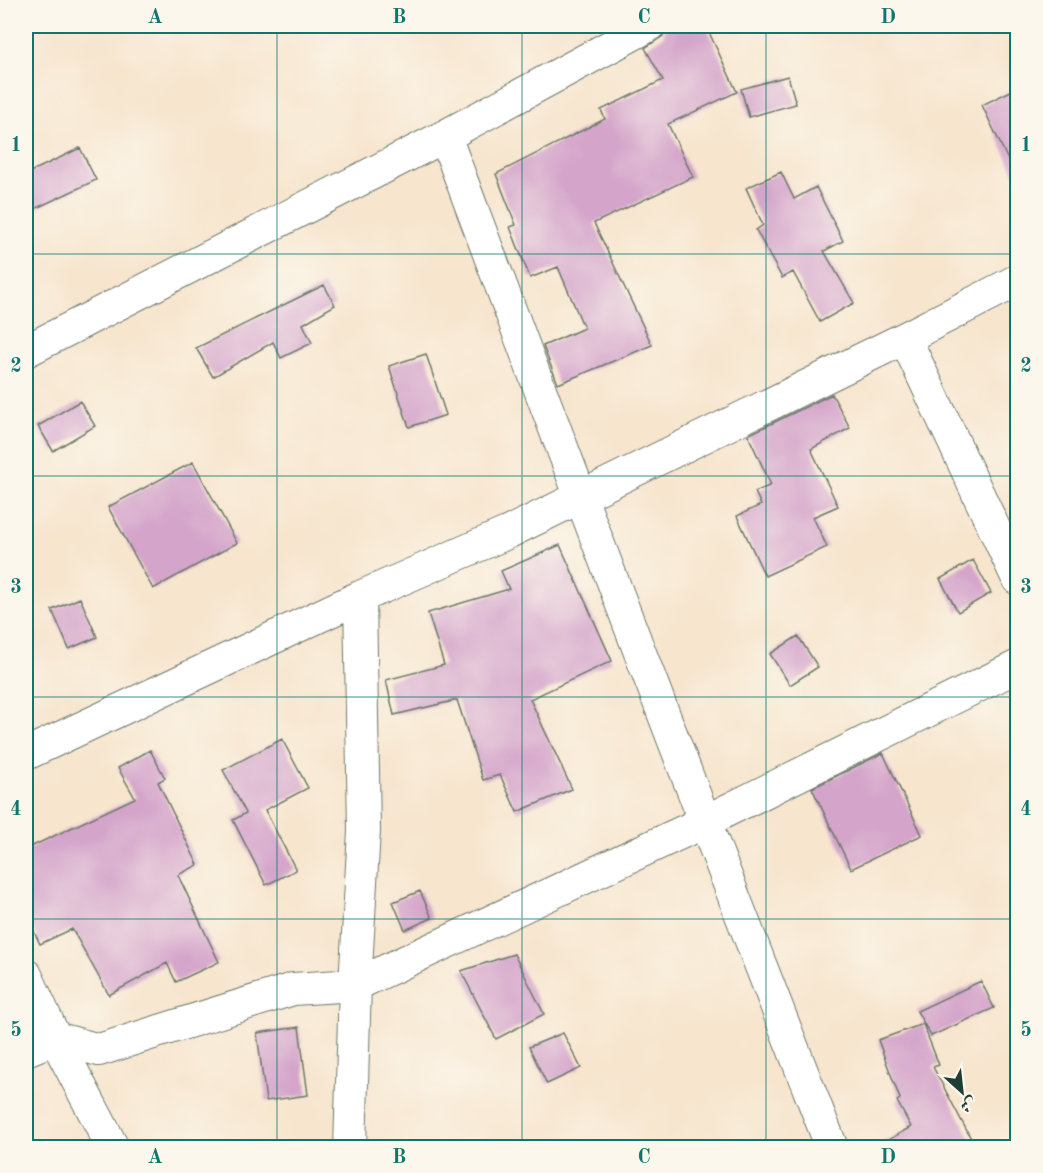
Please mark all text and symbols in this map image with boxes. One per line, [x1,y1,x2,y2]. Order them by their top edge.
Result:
text: A [147,8,163,28]
text: B [392,8,406,28]
text: C [637,8,651,28]
text: D [880,8,896,28]
text: 1 [10,136,22,156]
text: 1 [1020,136,1032,156]
text: 2 [10,357,22,377]
text: 2 [1020,357,1032,377]
text: 3 [10,578,22,598]
text: 3 [1020,578,1032,598]
text: 4 [10,800,22,820]
text: 4 [1020,800,1032,820]
text: 5 [10,1020,22,1041]
text: 5 [1020,1020,1032,1041]
north arrow [932,1062,992,1122]
text: ش [957,1093,979,1114]
text: A [147,1148,163,1168]
text: B [392,1148,406,1168]
text: C [637,1148,651,1168]
text: D [880,1148,896,1168]

